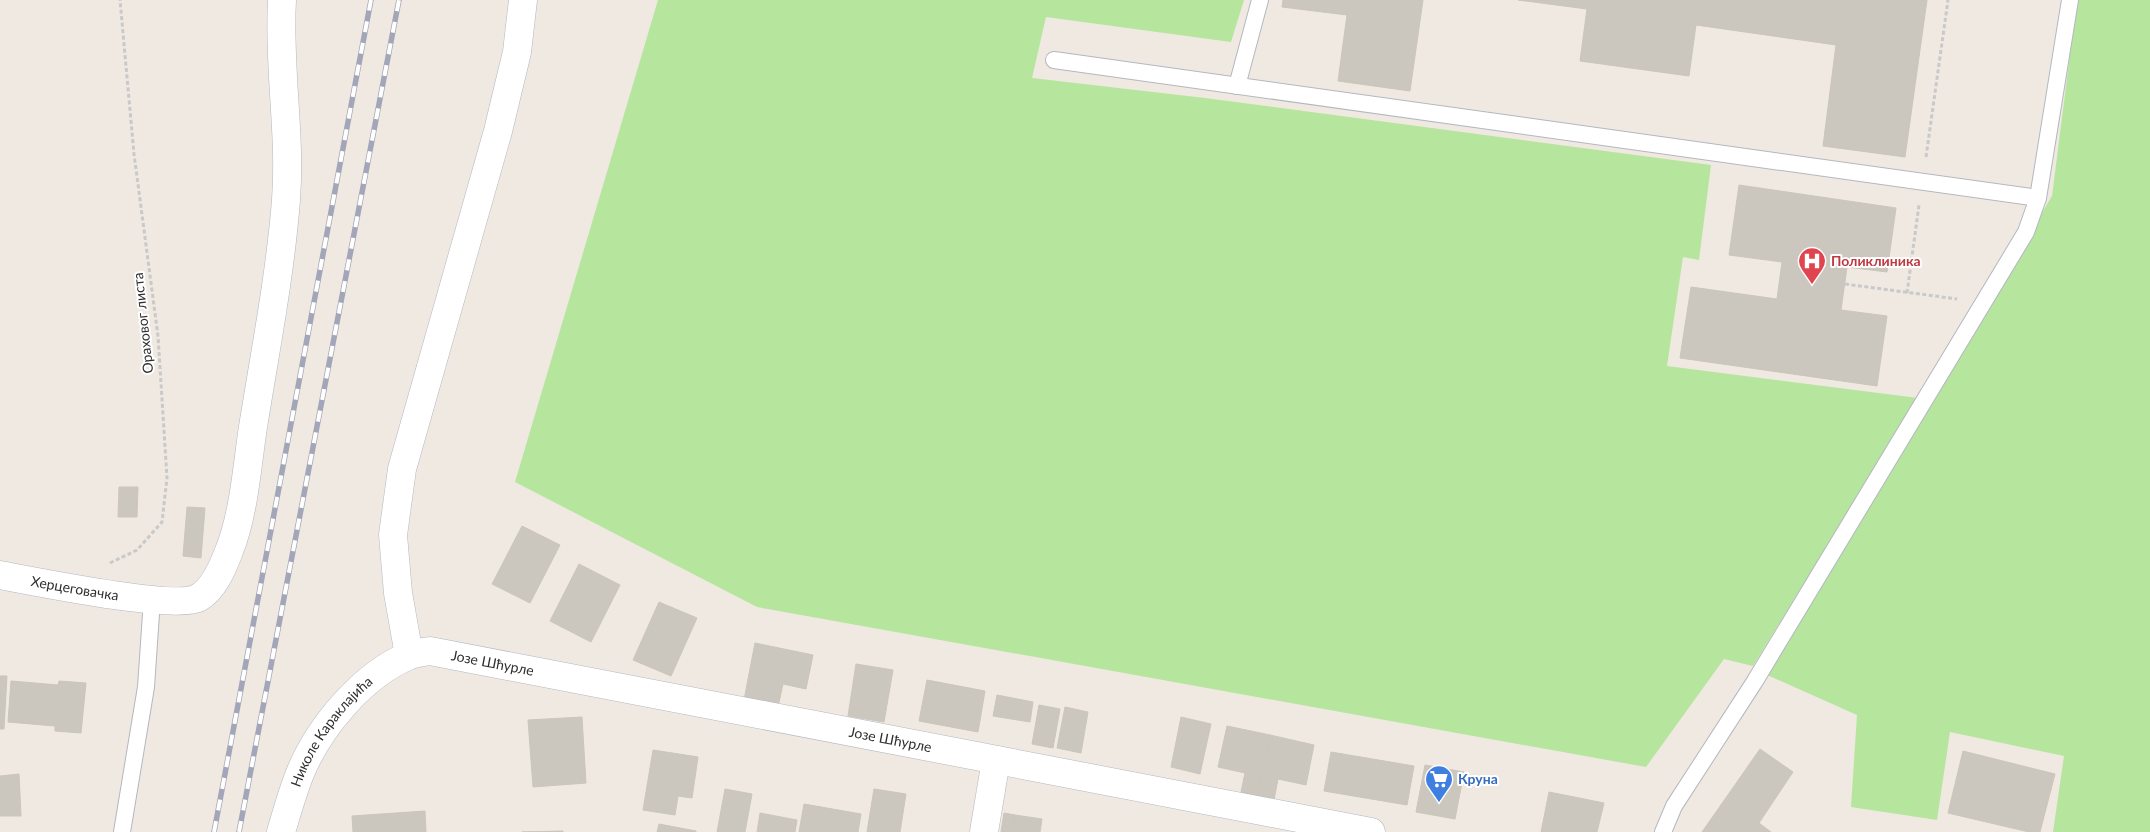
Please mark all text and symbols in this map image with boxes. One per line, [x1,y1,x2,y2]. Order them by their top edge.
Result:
hospital icon: Поликлиника [1797,246,1827,285]
place label: Поликлиника [1831,252,1921,269]
street label: Ораховог листа [129,272,156,374]
street label: Херцеговачка [30,572,120,604]
street label: Јозе Шћурле [450,646,536,679]
street label: Николе Караклајића [287,672,376,789]
street label: Јозе Шћурле [848,723,933,755]
supermarket icon: Круна [1424,764,1454,803]
place label: Круна [1458,770,1498,787]

